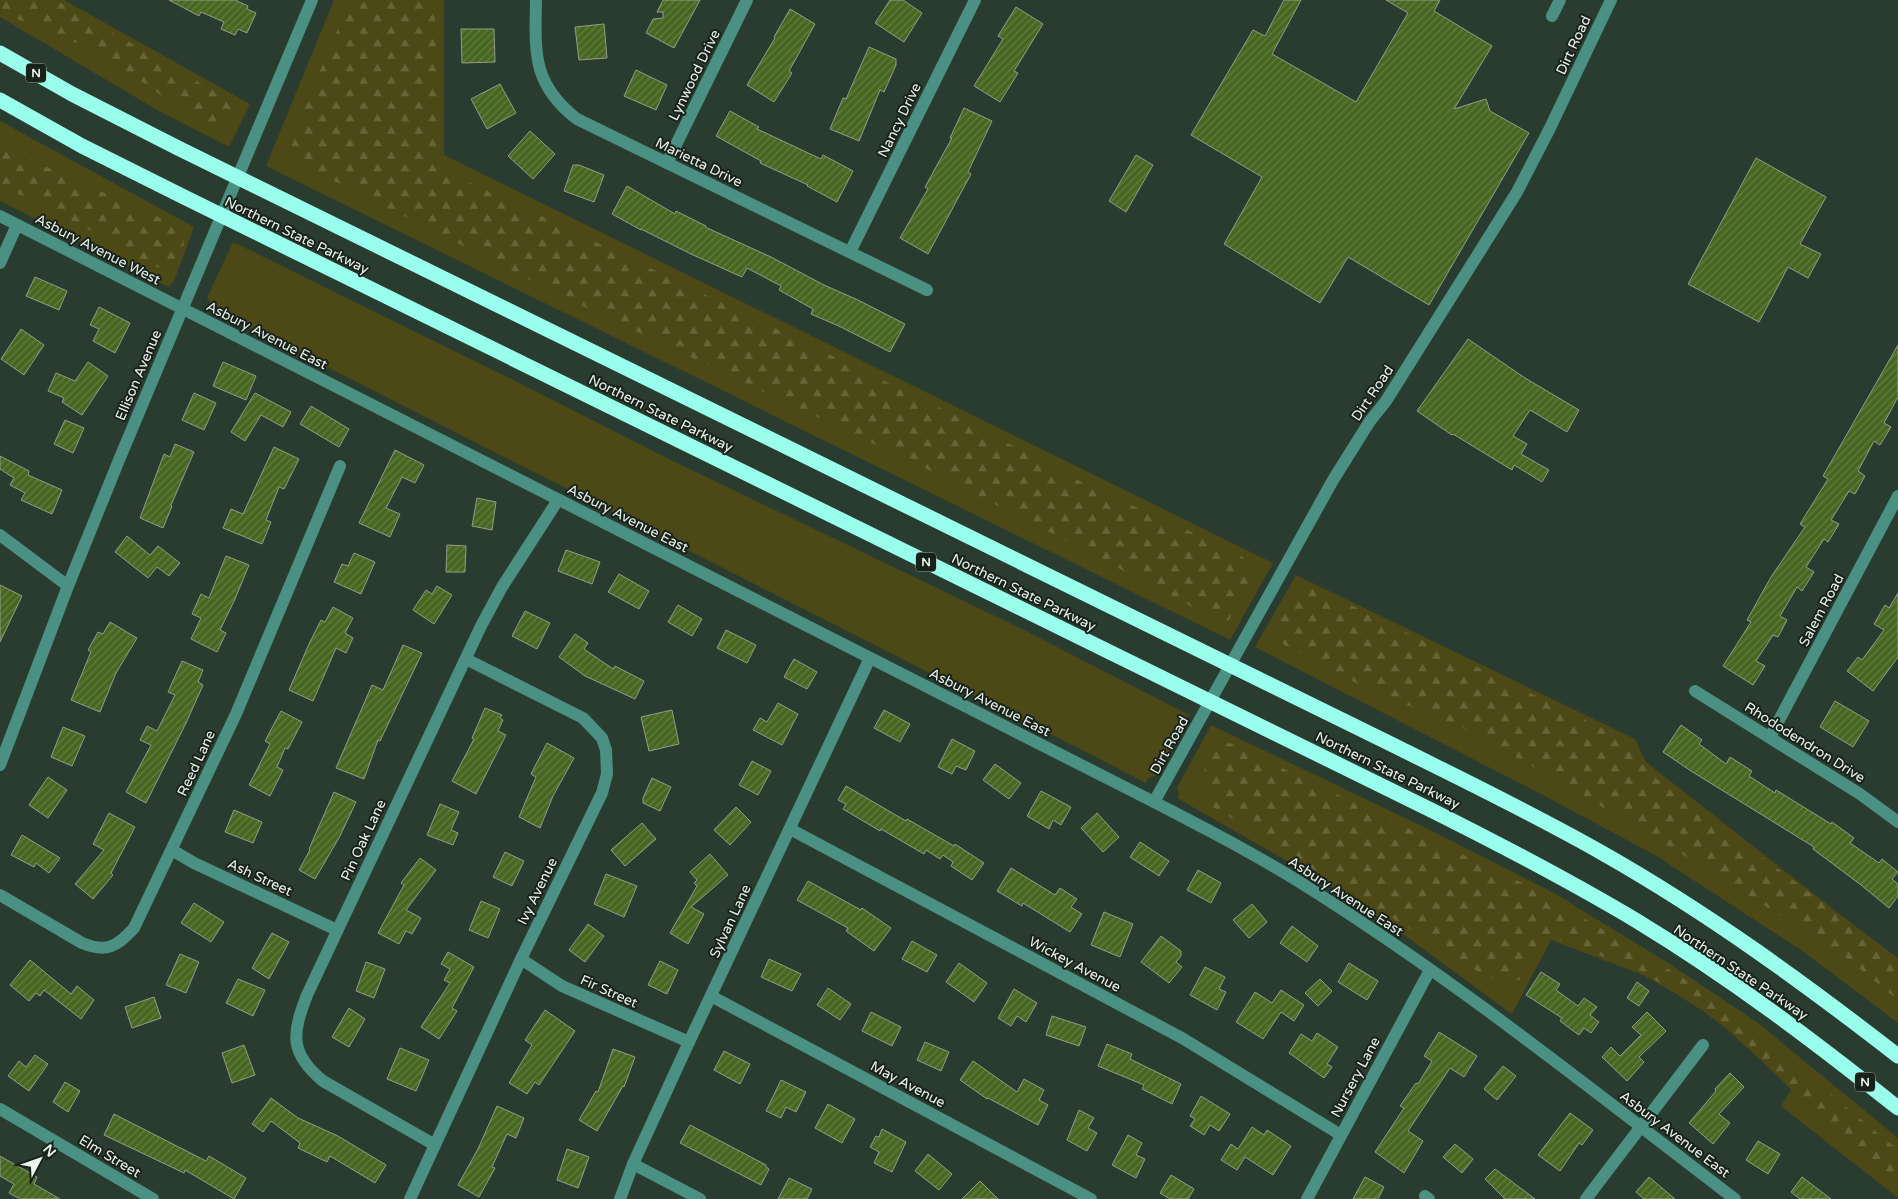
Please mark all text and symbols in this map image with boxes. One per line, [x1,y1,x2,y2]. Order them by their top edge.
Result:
street label: Dirt Road [1552,13,1595,78]
street label: Lynwood Drive [665,27,724,123]
road number: N [26,64,46,82]
street label: Nancy Drive [874,80,925,160]
street label: Marietta Drive [652,134,745,191]
street label: Northern State Parkway [222,193,372,278]
street label: Asbury Avenue West [32,210,164,289]
street label: Asbury Avenue East [203,298,331,374]
street label: Ellison Avenue [112,327,165,423]
street label: Dirt Road [1348,362,1397,424]
street label: Northern State Parkway [586,371,736,456]
street label: Asbury Avenue East [564,481,692,557]
street label: Northern State Parkway [949,550,1099,635]
road number: N [916,552,936,572]
street label: Salem Road [1795,571,1848,649]
street label: Asbury Avenue East [926,665,1054,741]
street label: Rhododendron Drive [1741,698,1868,786]
street label: Dirt Road [1147,713,1192,777]
street label: Reed Lane [174,728,219,799]
street label: Northern State Parkway [1313,728,1463,813]
street label: Pin Oak Lane [337,797,390,884]
street label: Asbury Avenue East [1285,853,1407,940]
street label: Ash Street [225,855,295,900]
street label: Ivy Avenue [514,855,561,928]
street label: Sylvan Lane [706,882,755,961]
street label: Northern State Parkway [1670,921,1812,1024]
street label: Wickey Avenue [1026,933,1124,996]
street label: Fir Street [578,971,641,1012]
street label: Nursery Lane [1327,1034,1384,1120]
street label: May Avenue [867,1058,948,1111]
road number: N [1855,1072,1875,1092]
street label: Asbury Avenue East [1616,1087,1734,1182]
street label: Elm Street [76,1131,144,1182]
north arrow [15,1134,65,1184]
text: N [39,1141,60,1161]

